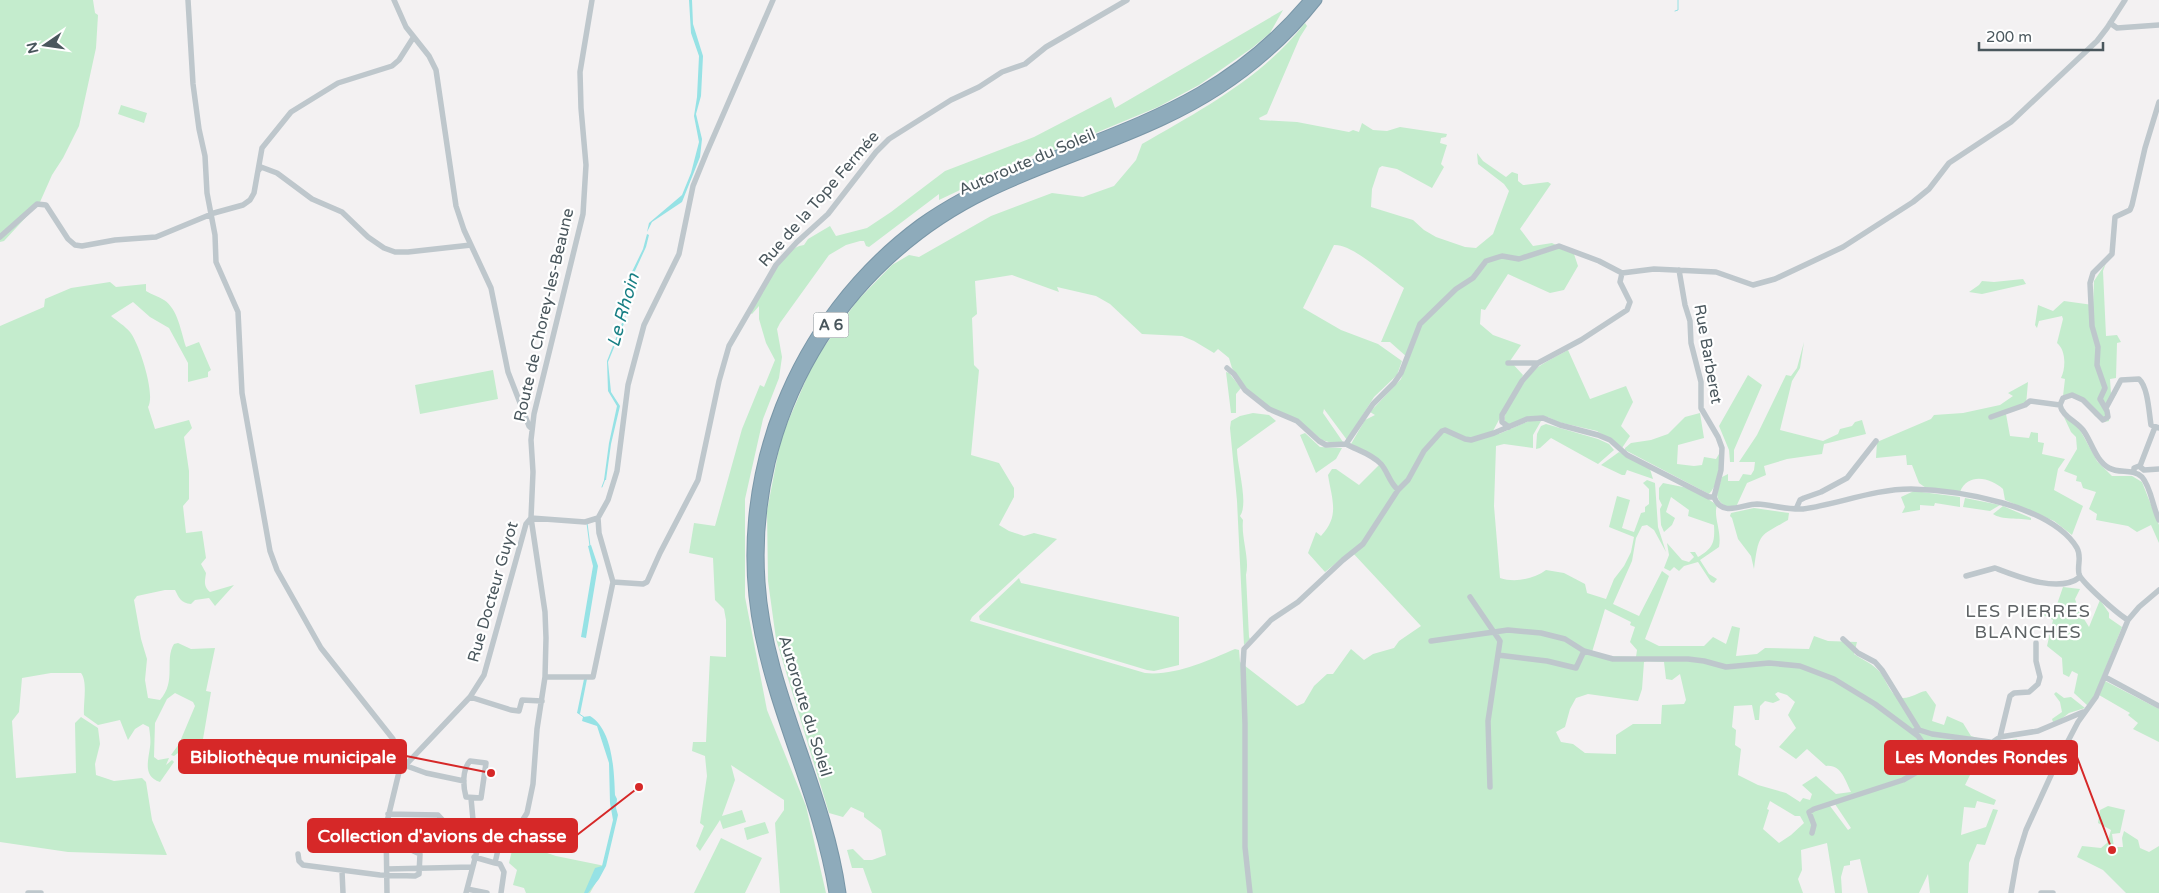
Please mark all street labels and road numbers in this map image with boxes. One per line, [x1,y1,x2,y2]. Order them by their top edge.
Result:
street label: Autoroute du Soleil [956,124,1098,200]
street label: Rue de la Tope Fermée [754,127,884,271]
street label: Route de Chorey-les-Beaune [510,206,578,424]
street label: Rue Barberet [1689,303,1727,405]
road number: A 6 [814,312,848,338]
street label: Rue Docteur Guyot [463,519,523,665]
street label: Autoroute du Soleil [774,633,836,779]

